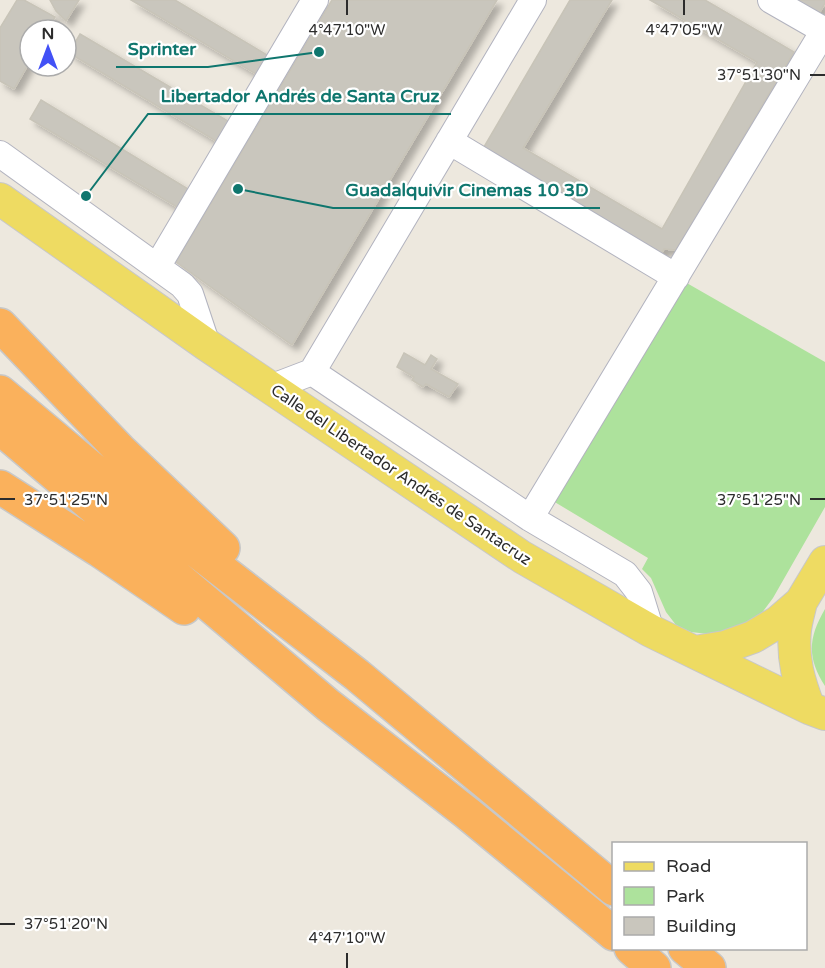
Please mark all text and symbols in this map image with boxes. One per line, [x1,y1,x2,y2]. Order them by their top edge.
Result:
north arrow [18,18,78,78]
text: 4°47'10"W [309,21,385,39]
text: 4°47'05"W [646,21,722,39]
text: N [42,24,54,44]
callout: Sprinter [116,31,208,67]
text: Sprinter [128,38,197,60]
text: 37°51'30"N [717,66,801,84]
callout: Libertador Andrés de Santa Cruz [148,78,451,114]
text: Libertador Andrés de Santa Cruz [161,85,440,107]
callout: Guadalquivir Cinemas 10 3D [333,172,600,208]
text: Guadalquivir Cinemas 10 3D [345,179,589,201]
street label: Calle del Libertador Andrés de Santacruz [267,380,535,570]
text: 37°51'25"N [24,491,108,509]
text: 37°51'25"N [717,491,801,509]
legend [612,842,807,950]
text: Road [666,855,711,877]
text: Park [666,885,705,907]
text: 37°51'20"N [24,915,108,933]
text: Building [666,915,736,937]
text: 4°47'10"W [309,929,385,947]

